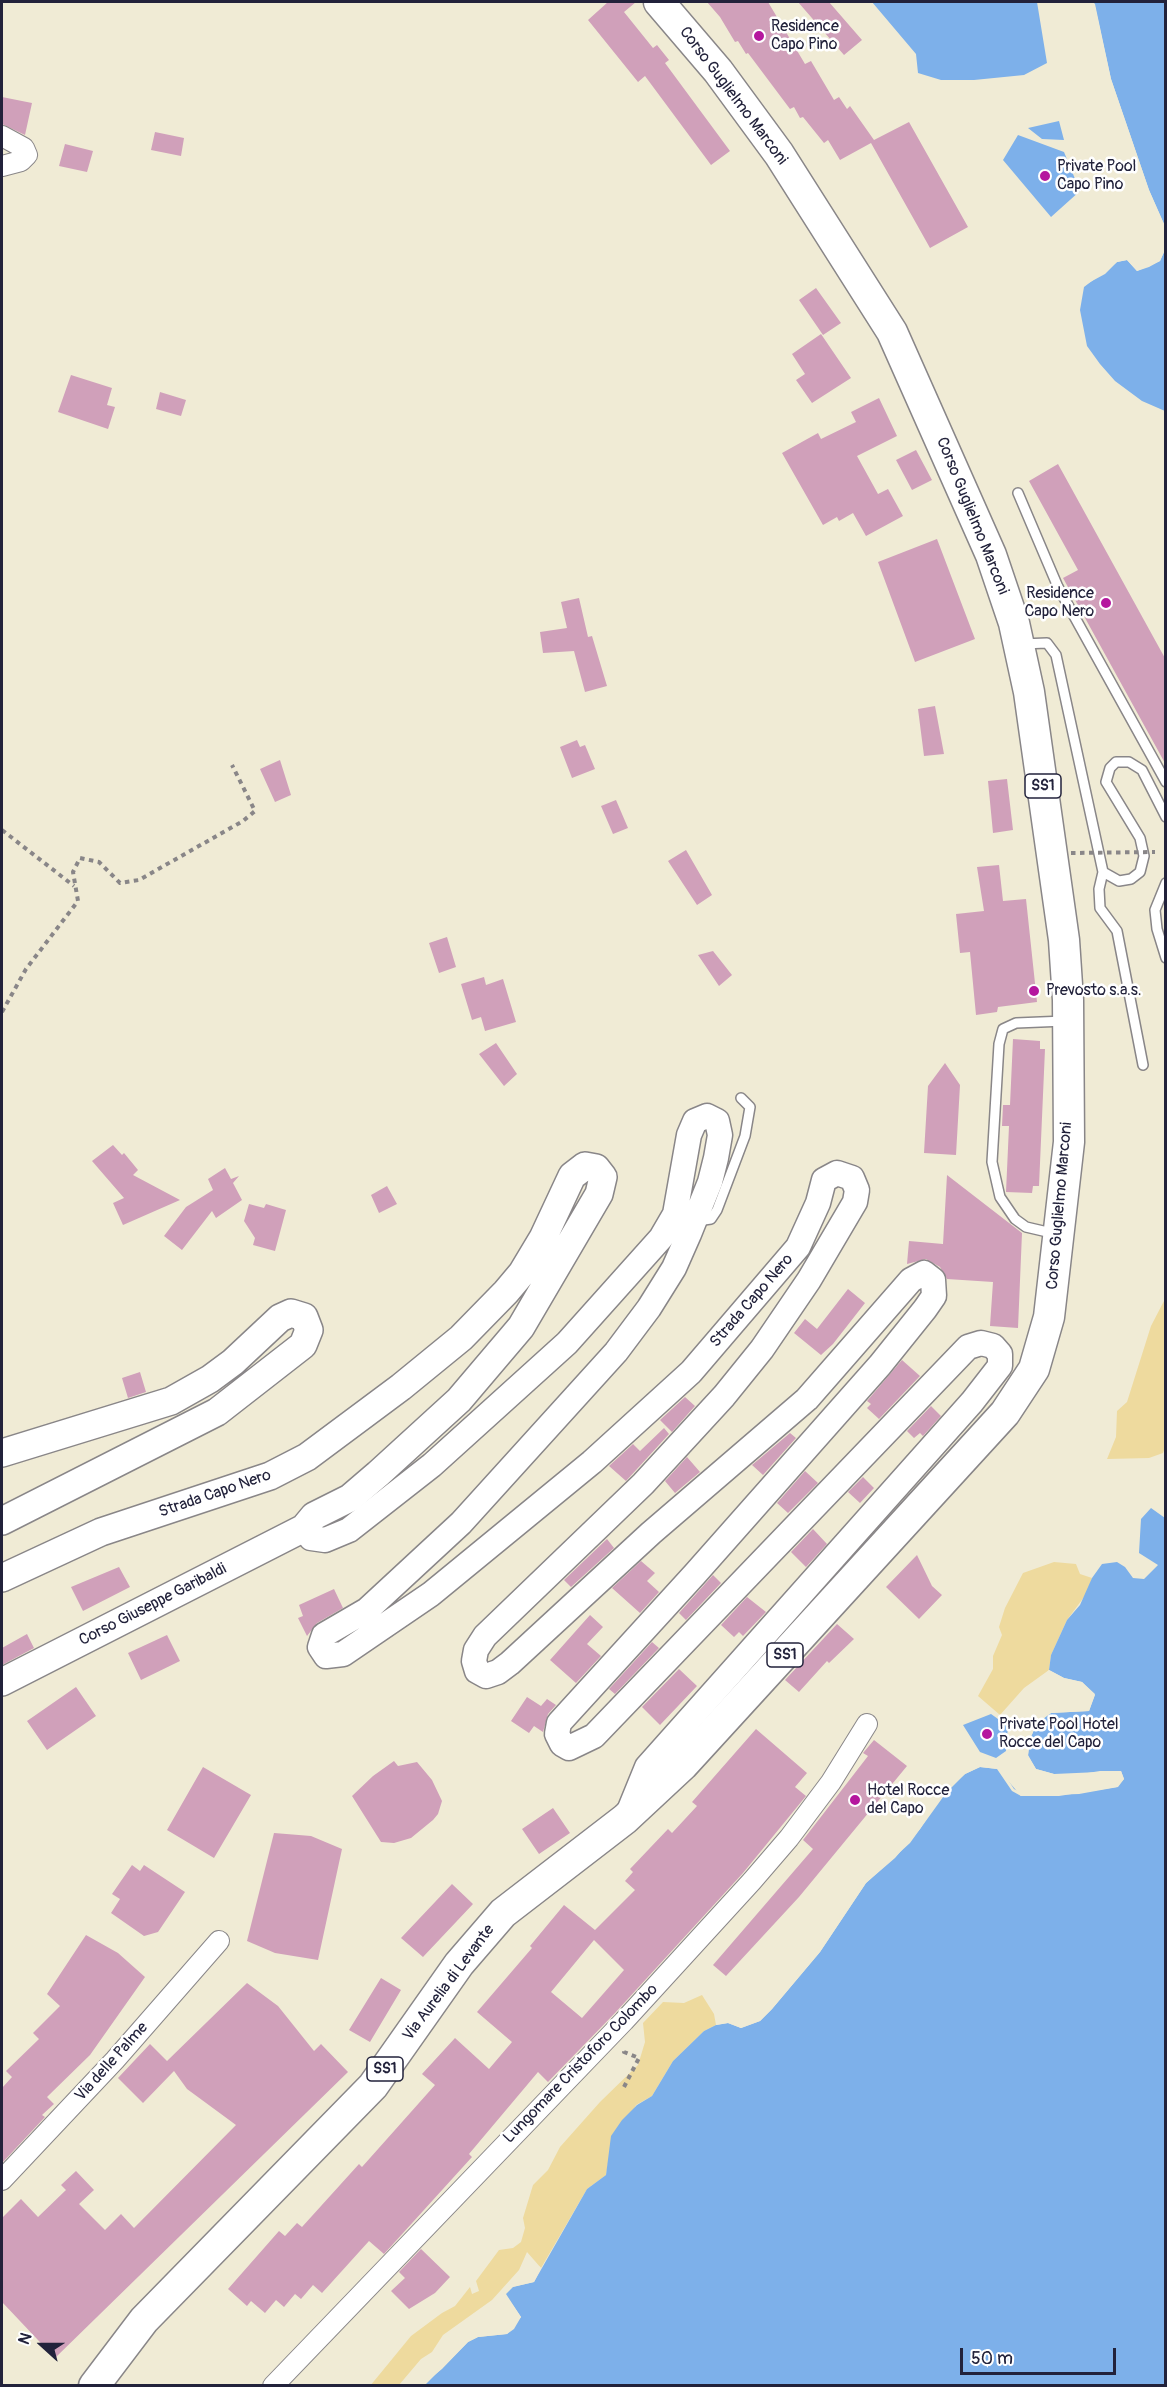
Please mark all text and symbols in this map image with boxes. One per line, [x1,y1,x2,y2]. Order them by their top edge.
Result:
place label: Residence Capo Pino [771,17,839,55]
street label: Corso Guglielmo Marconi [675,23,791,169]
marker: Residence Capo Pino [752,29,766,43]
place label: Private Pool Capo Pino [1057,157,1136,195]
marker: Private Pool Capo Pino [1038,169,1052,183]
street label: Corso Guglielmo Marconi [932,435,1012,597]
place label: Residence Capo Nero [1024,584,1094,622]
marker: Residence Capo Nero [1099,596,1113,610]
road number: SS1 [1025,774,1061,798]
place label: Prevosto s.a.s. [1046,981,1142,1001]
marker: Prevosto s.a.s. [1027,984,1041,998]
street label: Corso Guglielmo Marconi [1043,1122,1077,1290]
street label: Strada Capo Nero [706,1250,798,1352]
street label: Strada Capo Nero [156,1466,274,1522]
street label: Corso Giuseppe Garibaldi [76,1559,230,1651]
road number: SS1 [767,1643,803,1667]
place label: Private Pool Hotel Rocce del Capo [999,1715,1119,1753]
marker: Private Pool Hotel Rocce del Capo [980,1727,994,1741]
place label: Hotel Rocce del Capo [867,1781,949,1819]
marker: Hotel Rocce del Capo [848,1793,862,1807]
street label: Via Aurelia di Levante [399,1921,499,2045]
street label: Lungomare Cristoforo Colombo [500,1980,662,2148]
street label: Via delle Palme [71,2019,153,2105]
road number: SS1 [367,2057,403,2081]
north arrow [12,2315,72,2375]
text: N [14,2330,36,2347]
scale bar [963,2336,1119,2374]
text: 50 m [971,2347,1013,2370]

